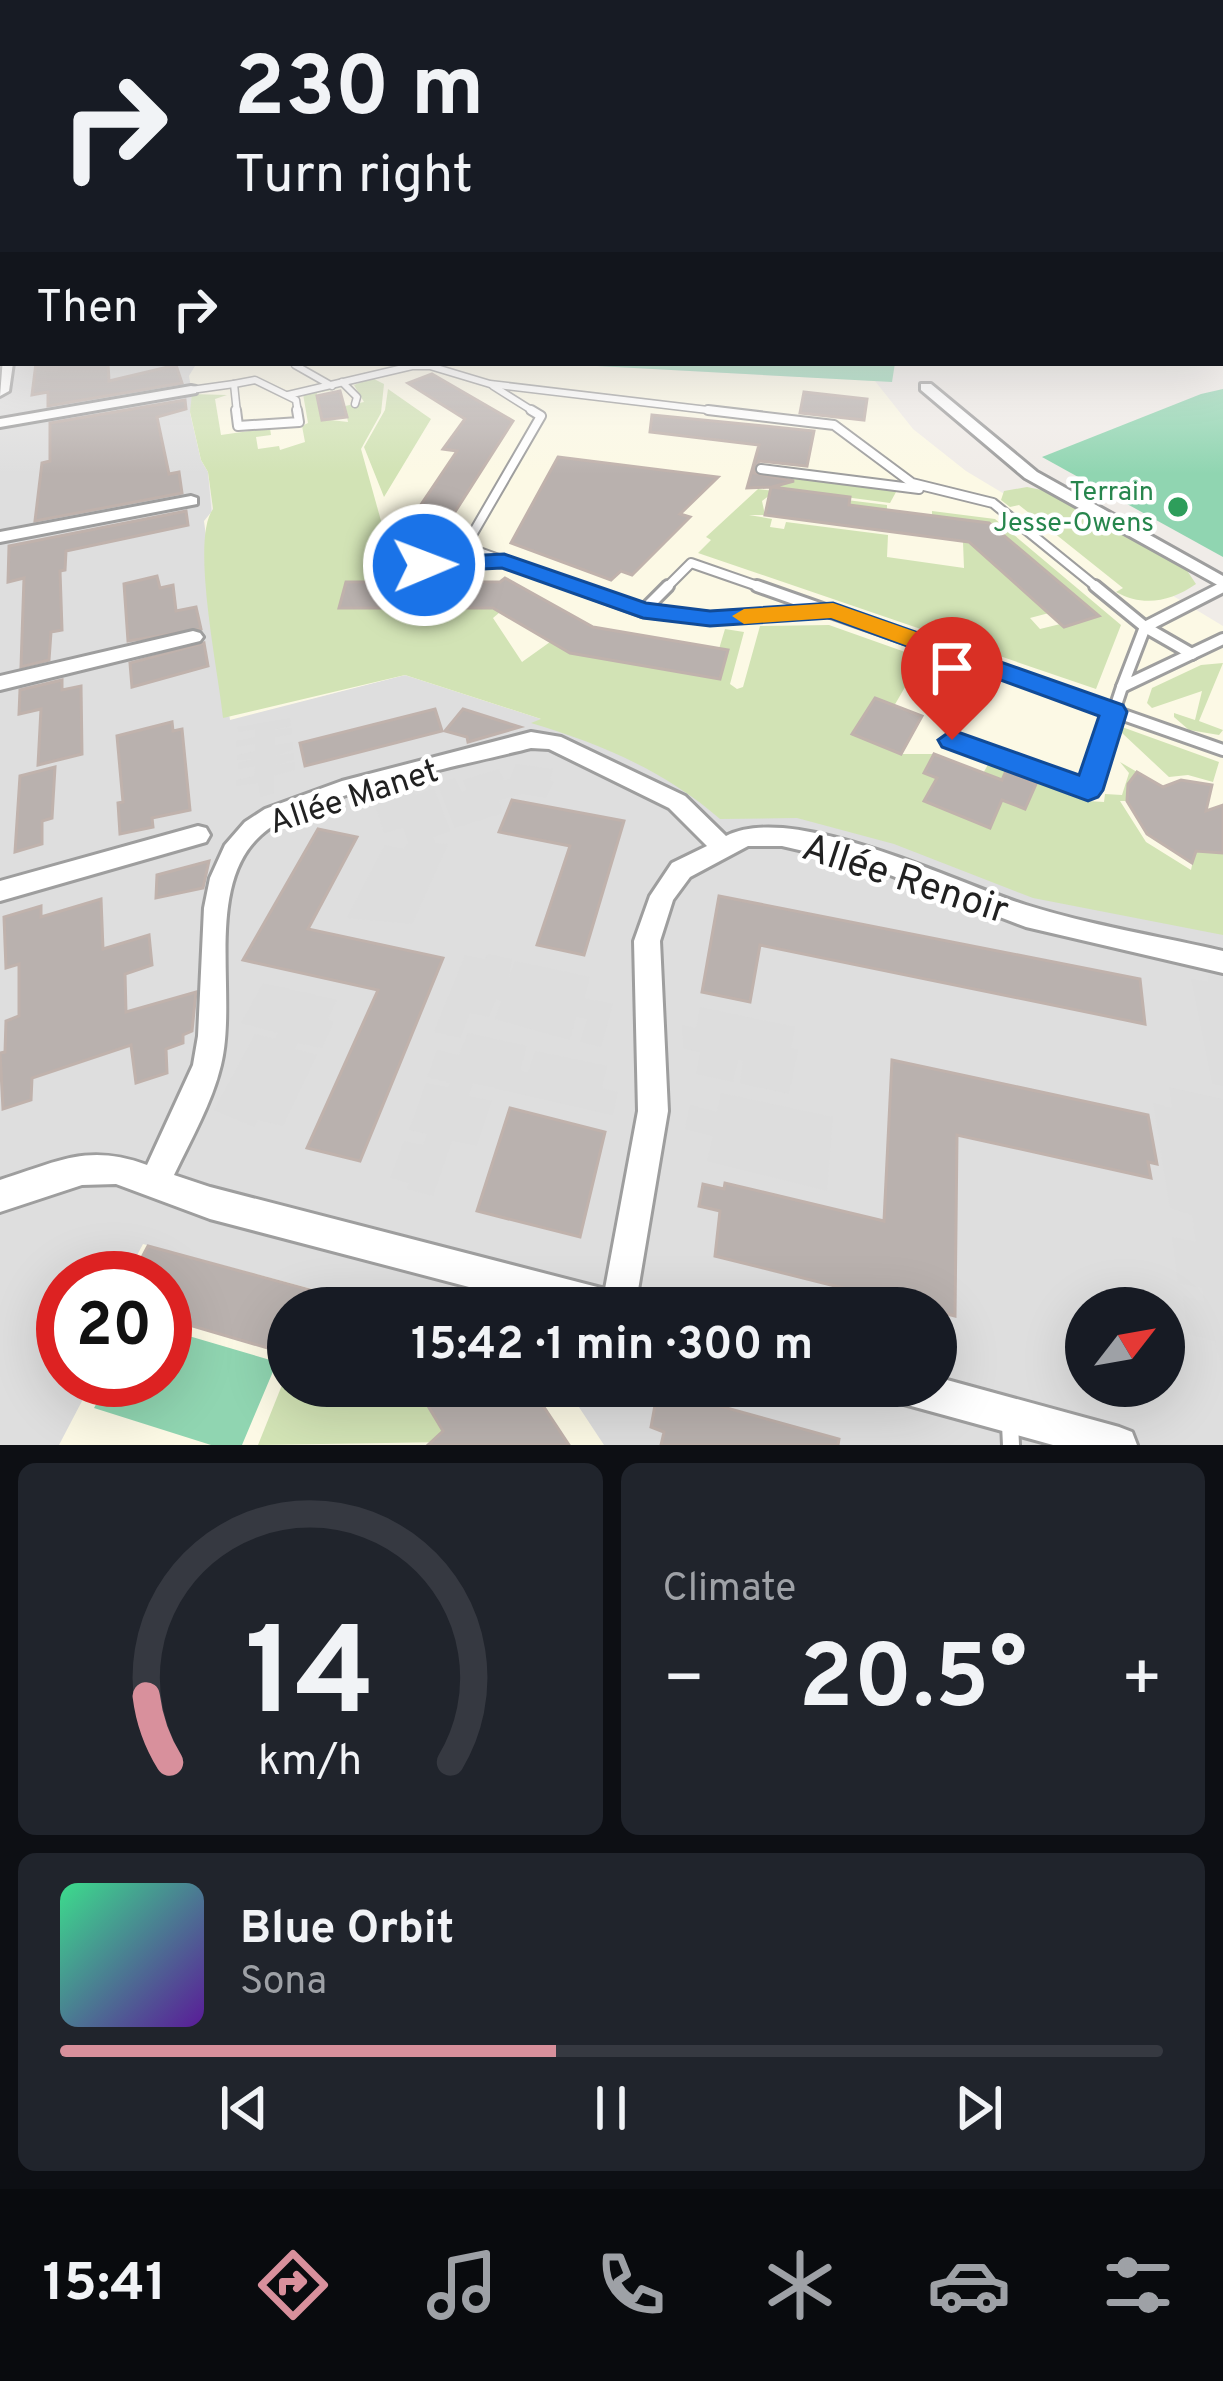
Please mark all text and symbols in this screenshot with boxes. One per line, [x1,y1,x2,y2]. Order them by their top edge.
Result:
text: 230 m [234,39,484,145]
icon: right [36,48,192,204]
text: Turn right [234,143,473,212]
icon: right [162,276,228,342]
text: Then [36,281,138,338]
place label: Terrain Jesse-Owens [993,476,1154,541]
marker: Terrain Jesse-Owens [1165,494,1191,520]
position arrow [361,502,487,628]
pin [901,617,1003,740]
icon: arrive [919,635,985,701]
street label: Allée Manet [264,752,444,846]
street label: Allée Renoir [795,825,1014,938]
speed limit sign: 20 [36,1251,192,1407]
north arrow [1065,1287,1185,1407]
map controls [1065,1287,1185,1407]
text: 15:42 · 1 min · 300 m [411,1318,813,1375]
text: Climate [663,1566,796,1615]
text: 14 [245,1601,375,1759]
text: 20.5° [798,1626,1027,1739]
text: − [663,1641,705,1724]
text: + [1120,1641,1163,1724]
text: km/h [258,1736,362,1790]
text: Blue Orbit [240,1902,454,1959]
text: Sona [240,1959,327,2008]
icon: previous [211,2075,277,2141]
icon: pause [578,2075,644,2141]
icon: next [946,2075,1012,2141]
icon: directions [251,2243,335,2327]
icon: music [420,2243,504,2327]
icon: phone [589,2243,673,2327]
icon: climate [758,2243,842,2327]
icon: car [927,2243,1011,2327]
icon: filters [1096,2243,1180,2327]
text: 15:41 [42,2251,167,2320]

